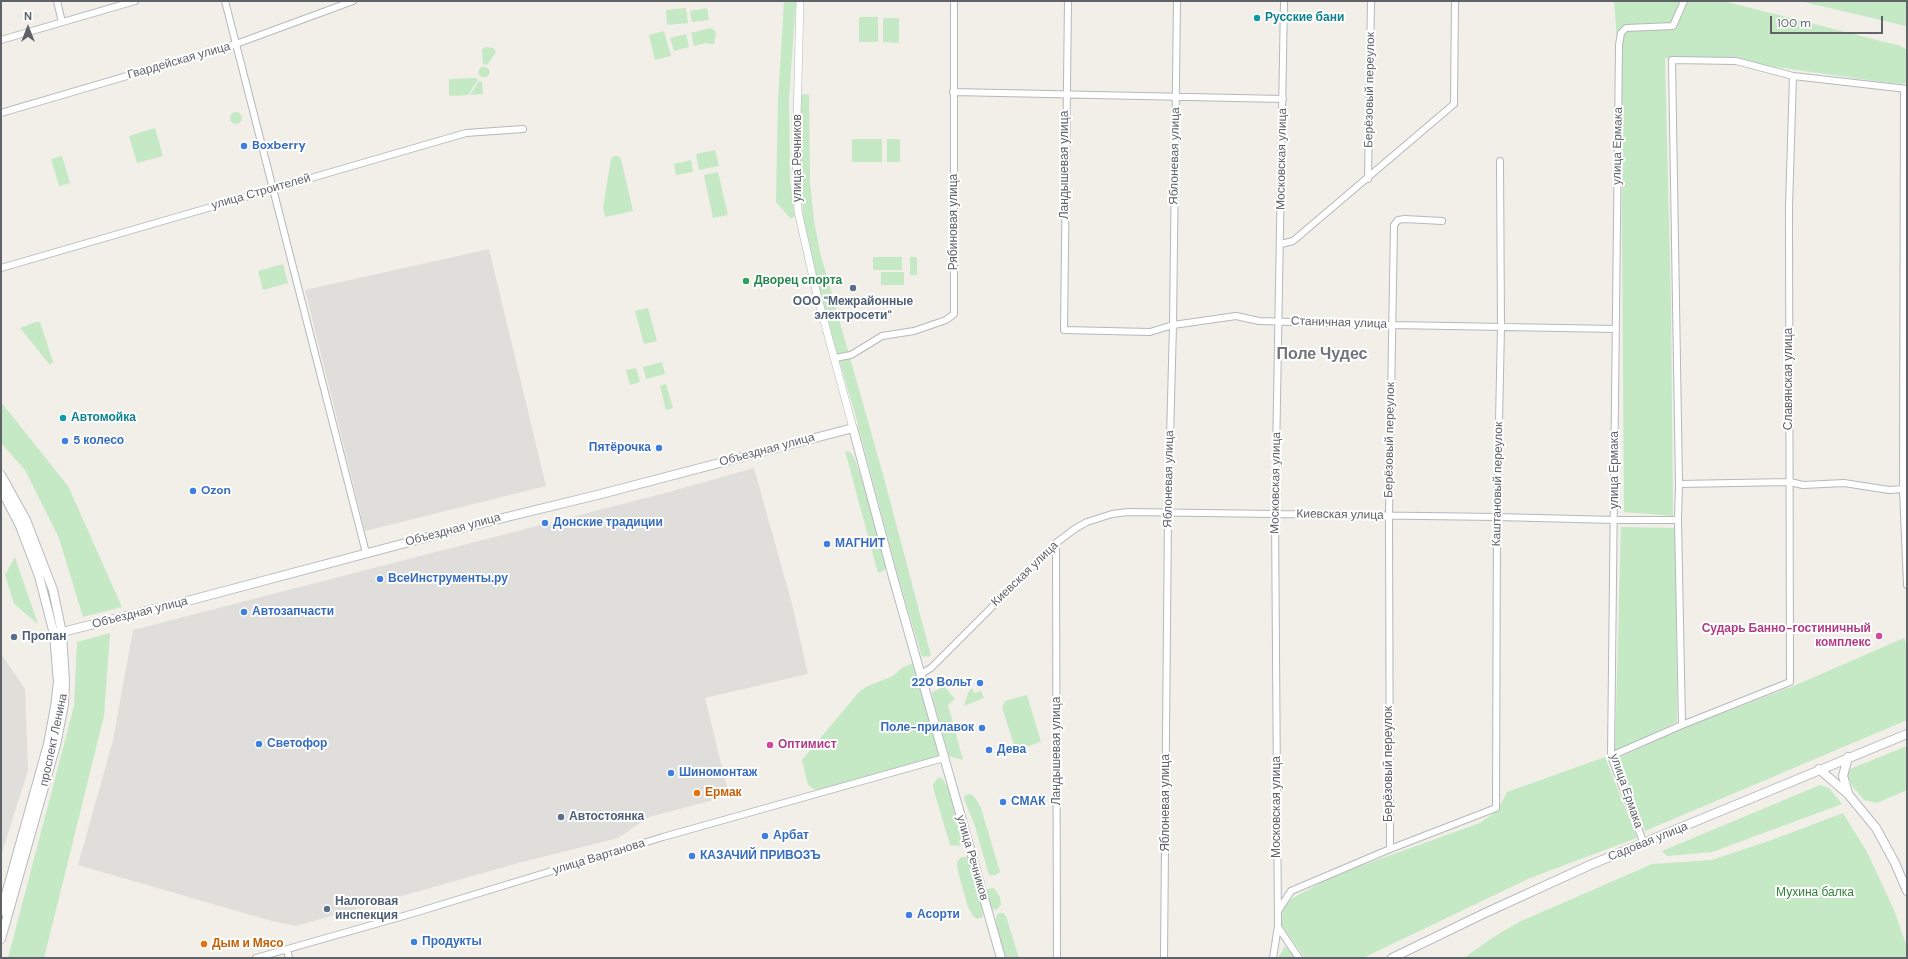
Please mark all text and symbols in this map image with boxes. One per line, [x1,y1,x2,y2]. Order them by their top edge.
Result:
north arrow [8,8,48,48]
scale bar [1772,8,1885,34]
text: N [24,9,32,23]
place label: Русские бани [1265,11,1344,25]
marker: Русские бани [1252,13,1262,23]
text: 100 m [1777,15,1811,31]
street label: Берёзовый переулок [1362,32,1378,148]
street label: Гвардейская улица [126,39,232,83]
street label: Яблоневая улица [1167,107,1183,205]
street label: улица Ермака [1610,107,1626,185]
street label: Московская улица [1274,108,1290,210]
street label: Ландышевая улица [1058,111,1072,219]
street label: улица Речников [791,114,805,202]
place label: Boxberry [252,139,306,153]
marker: Boxberry [239,141,249,151]
street label: улица Строителей [210,171,312,213]
street label: Рябиновая улица [947,174,961,270]
place label: Дворец спорта [754,274,842,288]
marker: Дворец спорта [741,276,751,286]
marker: ООО "Межрайонные электросети" [848,283,858,293]
place label: ООО "Межрайонные электросети" [793,295,913,323]
street label: Станичная улица [1291,314,1387,332]
street label: Славянская улица [1782,328,1796,430]
district label: Поле Чудес [1277,345,1367,365]
street label: Берёзовый переулок [1382,382,1398,498]
place label: Автомойка [71,411,136,425]
marker: Автомойка [58,413,68,423]
street label: Каштановый переулок [1490,422,1506,546]
street label: Объездная улица [718,430,816,470]
street label: Яблоневая улица [1161,430,1177,528]
street label: улица Ермака [1608,431,1622,509]
street label: Московская улица [1268,432,1284,534]
place label: 5 колесо [73,434,124,448]
marker: 5 колесо [60,436,70,446]
place label: Пятёрочка [589,441,651,455]
marker: Пятёрочка [654,443,664,453]
place label: Ozon [201,484,231,498]
marker: Ozon [188,486,198,496]
street label: Киевская улица [1296,507,1384,523]
street label: Объездная улица [404,510,502,550]
place label: Донские традиции [553,516,663,530]
marker: Донские традиции [540,518,550,528]
place label: МАГНИТ [835,537,885,551]
street label: Киевская улица [989,538,1061,610]
marker: МАГНИТ [822,539,832,549]
place label: ВсеИнструменты.ру [388,572,508,586]
marker: ВсеИнструменты.ру [375,574,385,584]
street label: Объездная улица [91,594,189,632]
place label: Автозапчасти [252,605,334,619]
marker: Автозапчасти [239,607,249,617]
place label: Сударь Банно-гостиничный комплекс [1702,622,1871,650]
place label: Пропан [22,630,66,644]
marker: Сударь Банно-гостиничный комплекс [1874,631,1884,641]
marker: Пропан [9,632,19,642]
place label: 220 Вольт [911,676,972,690]
marker: 220 Вольт [975,678,985,688]
street label: проспект Ленина [37,692,71,788]
street label: Ландышевая улица [1050,697,1064,805]
street label: Берёзовый переулок [1382,706,1396,822]
place label: Поле-прилавок [880,721,974,735]
marker: Поле-прилавок [977,723,987,733]
place label: Светофор [267,737,327,751]
place label: Оптимист [778,738,837,752]
marker: Светофор [254,739,264,749]
marker: Оптимист [765,740,775,750]
place label: Дева [997,743,1026,757]
marker: Дева [984,745,994,755]
street label: улица Ермака [1607,752,1645,830]
street label: Яблоневая улица [1159,754,1173,852]
street label: Московская улица [1270,756,1284,858]
place label: Шиномонтаж [679,766,757,780]
marker: Шиномонтаж [666,768,676,778]
place label: Ермак [705,786,742,800]
marker: Ермак [692,788,702,798]
place label: СМАК [1011,795,1045,809]
marker: СМАК [998,797,1008,807]
place label: Автостоянка [569,810,644,824]
marker: Автостоянка [556,812,566,822]
street label: улица Речников [953,814,991,902]
street label: Садовая улица [1606,819,1690,865]
place label: Арбат [773,829,809,843]
marker: Арбат [760,831,770,841]
street label: улица Вартанова [551,836,647,878]
place label: КАЗАЧИЙ ПРИВОЗЪ [700,849,821,863]
marker: КАЗАЧИЙ ПРИВОЗЪ [687,851,697,861]
park label: Мухина балка [1776,886,1854,900]
place label: Налоговая инспекция [335,895,398,923]
marker: Налоговая инспекция [322,904,332,914]
place label: Асорти [917,908,960,922]
marker: Асорти [904,910,914,920]
place label: Продукты [422,935,482,949]
place label: Дым и Мясо [212,937,284,951]
marker: Продукты [409,937,419,947]
marker: Дым и Мясо [199,939,209,949]

